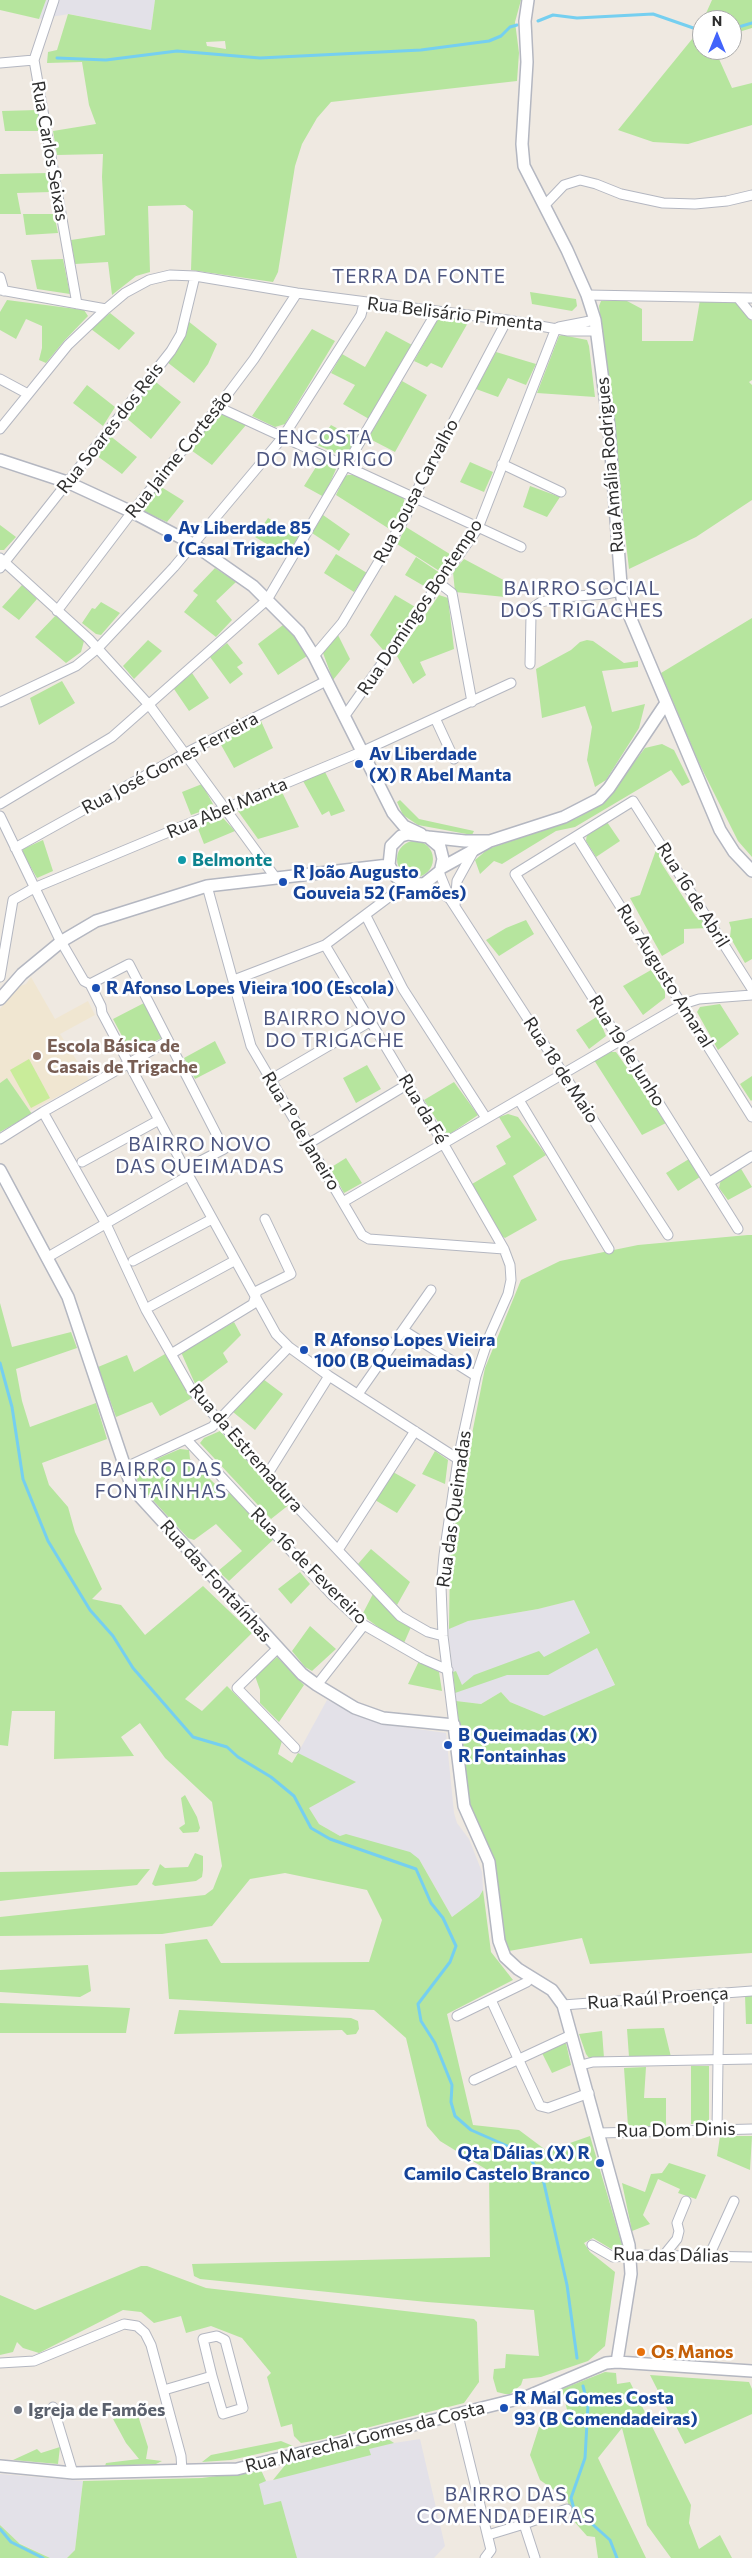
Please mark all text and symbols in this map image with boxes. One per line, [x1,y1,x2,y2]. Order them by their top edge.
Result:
north arrow [692,10,742,60]
text: N [712,12,722,29]
street label: Rua Carlos Seixas [27,79,73,223]
district label: TERRA DA FONTE [330,266,508,288]
street label: Rua Belisário Pimenta [366,292,544,336]
street label: Rua Soares dos Reis [52,358,168,498]
street label: Rua Amália Rodrigues [592,376,628,554]
street label: Rua Jaime Cortesão [121,386,237,522]
street label: Rua Sousa Carvalho [369,415,463,567]
district label: ENCOSTA DO MOURIGO [255,427,395,471]
street label: Rua Domingos Bontempo [353,515,487,699]
place label: Av Liberdade 85 (Casal Trigache) [178,517,311,560]
marker: Av Liberdade 85 (Casal Trigache) [162,532,174,544]
district label: BAIRRO SOCIAL DOS TRIGACHES [499,578,665,622]
street label: Rua José Gomes Ferreira [78,707,262,819]
place label: Av Liberdade (X) R Abel Manta [369,743,511,786]
marker: Av Liberdade (X) R Abel Manta [353,758,365,770]
street label: Rua Abel Manta [163,773,291,843]
street label: Rua 16 de Abril [652,839,734,951]
place label: Belmonte [192,849,272,871]
marker: Belmonte [176,854,188,866]
place label: R João Augusto Gouveia 52 (Famões) [293,861,467,904]
marker: R João Augusto Gouveia 52 (Famões) [277,876,289,888]
street label: Rua Augusto Amaral [612,900,718,1052]
place label: R Afonso Lopes Vieira 100 (Escola) [106,977,394,999]
marker: R Afonso Lopes Vieira 100 (Escola) [90,982,102,994]
street label: Rua 19 de Junho [584,991,670,1111]
district label: BAIRRO NOVO DO TRIGACHE [262,1008,408,1052]
street label: Rua 18 de Maio [519,1013,603,1127]
place label: Escola Básica de Casais de Trigache [47,1035,198,1078]
marker: Escola Básica de Casais de Trigache [31,1050,43,1062]
street label: Rua 1º de Janeiro [257,1068,345,1194]
street label: Rua da Fé [394,1070,452,1148]
district label: BAIRRO NOVO DAS QUEIMADAS [114,1134,286,1178]
place label: R Afonso Lopes Vieira 100 (B Queimadas) [314,1329,495,1372]
marker: R Afonso Lopes Vieira 100 (B Queimadas) [298,1344,310,1356]
street label: Rua da Estremadura [184,1380,308,1516]
street label: Rua das Queimadas [432,1429,476,1589]
district label: BAIRRO DAS FONTAÍNHAS [93,1459,229,1503]
street label: Rua 16 de Fevereiro [246,1503,372,1629]
street label: Rua das Fontaínhas [155,1515,277,1647]
place label: B Queimadas (X) R Fontainhas [458,1724,597,1766]
marker: B Queimadas (X) R Fontainhas [442,1739,454,1751]
street label: Rua Raúl Proença [587,1982,729,2014]
street label: Rua Dom Dinis [616,2118,736,2142]
place label: Qta Dálias (X) R Camilo Castelo Branco [404,2142,590,2184]
marker: Qta Dálias (X) R Camilo Castelo Branco [594,2157,606,2169]
street label: Rua das Dálias [613,2243,729,2267]
place label: Os Manos [651,2341,734,2363]
marker: Os Manos [635,2346,647,2358]
place label: R Mal Gomes Costa 93 (B Comendadeiras) [514,2387,698,2430]
street label: Rua Marechal Gomes da Costa [243,2397,487,2477]
place label: Igreja de Famões [28,2399,165,2421]
marker: R Mal Gomes Costa 93 (B Comendadeiras) [498,2402,510,2414]
marker: Igreja de Famões [12,2404,24,2416]
district label: BAIRRO DAS COMENDADEIRAS [415,2484,597,2528]

